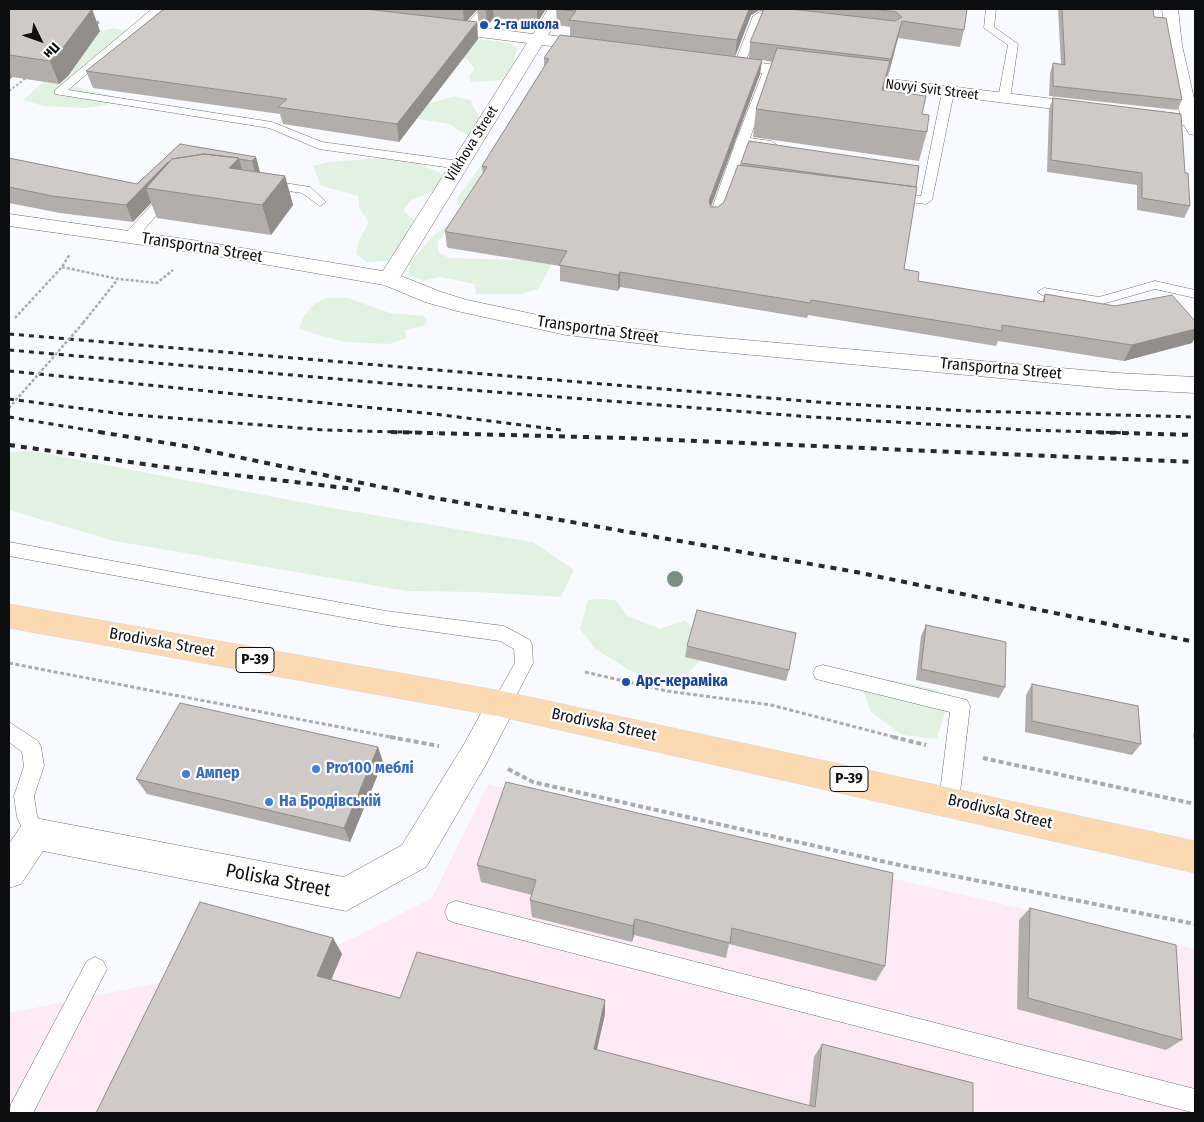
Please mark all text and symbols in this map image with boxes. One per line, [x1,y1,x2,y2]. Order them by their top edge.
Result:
north arrow [15,15,65,65]
place label: 2-га школа [494,17,559,33]
marker: 2-га школа [478,19,490,31]
text: Пн [40,39,63,62]
street label: Novyi Svit Street [884,76,980,104]
street label: Vilkhova Street [442,103,502,185]
street label: Transportna Street [140,229,264,267]
street label: Transportna Street [536,312,660,348]
street label: Transportna Street [939,354,1063,384]
street label: Brodivska Street [108,624,216,662]
road number: Р-39 [236,648,274,672]
place label: Арс-кераміка [636,672,728,692]
marker: Арс-кераміка [620,676,632,688]
street label: Brodivska Street [550,704,658,746]
place label: Pro100 меблі [326,759,414,779]
marker: Pro100 меблі [310,763,322,775]
place label: Ампер [196,764,240,784]
road number: Р-39 [830,766,868,792]
marker: Ампер [180,768,192,780]
street label: Brodivska Street [946,791,1054,833]
place label: На Бродівській [279,792,381,812]
marker: На Бродівській [263,796,275,808]
street label: Poliska Street [224,860,332,902]

